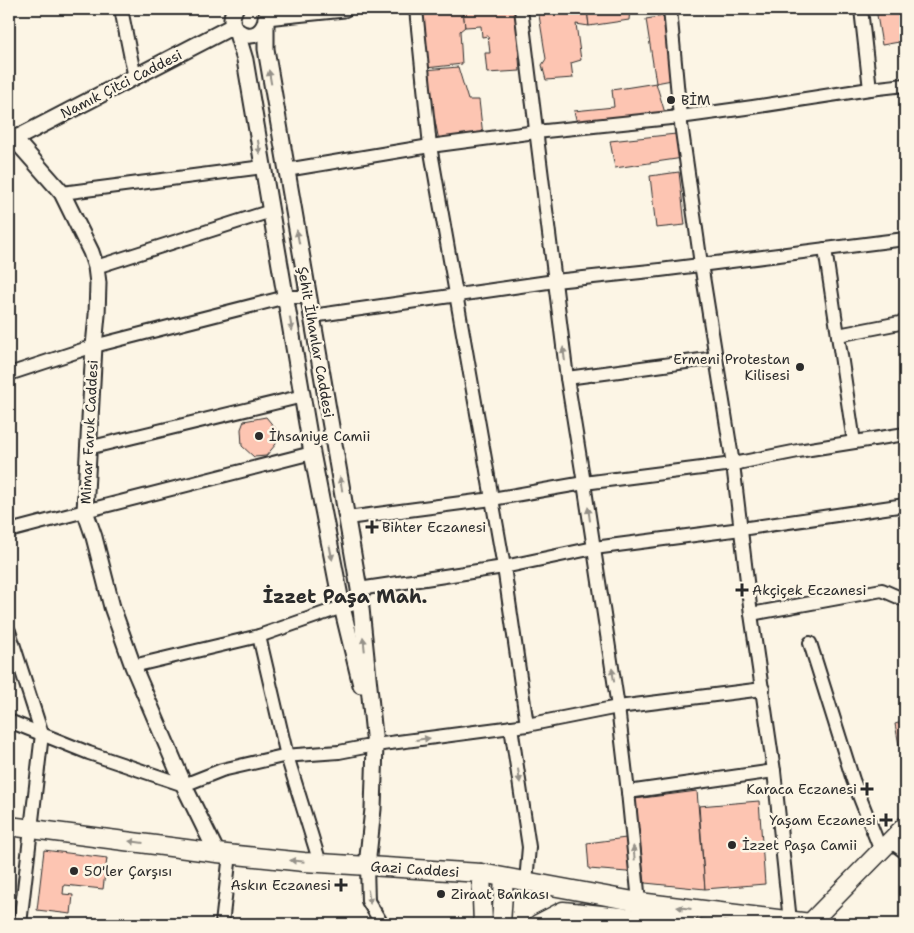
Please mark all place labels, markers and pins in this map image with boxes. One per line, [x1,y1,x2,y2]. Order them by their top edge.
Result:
place label: BİM [681,91,710,109]
marker: BİM [665,94,677,106]
place label: Ermeni Protestan Kilisesi [673,350,790,384]
marker: Ermeni Protestan Kilisesi [794,361,806,373]
place label: İhsaniye Camii [269,427,371,445]
marker: İhsaniye Camii [253,430,265,442]
place label: Bihter Eczanesi [382,518,486,536]
marker: Bihter Eczanesi [366,521,378,533]
place label: Akçiçek Eczanesi [752,581,866,599]
marker: Akçiçek Eczanesi [736,584,748,596]
place label: Karaca Eczanesi [746,780,857,798]
marker: Karaca Eczanesi [861,783,873,795]
place label: Yaşam Eczanesi [769,811,876,829]
marker: Yaşam Eczanesi [880,814,892,826]
place label: İzzet Paşa Camii [742,836,857,854]
marker: İzzet Paşa Camii [726,839,738,851]
place label: 50'ler Çarşısı [84,862,172,880]
marker: 50'ler Çarşısı [68,865,80,877]
place label: Askın Eczanesi [231,876,331,894]
marker: Askın Eczanesi [335,879,347,891]
place label: Ziraat Bankası [451,885,549,903]
marker: Ziraat Bankası [435,888,447,900]

